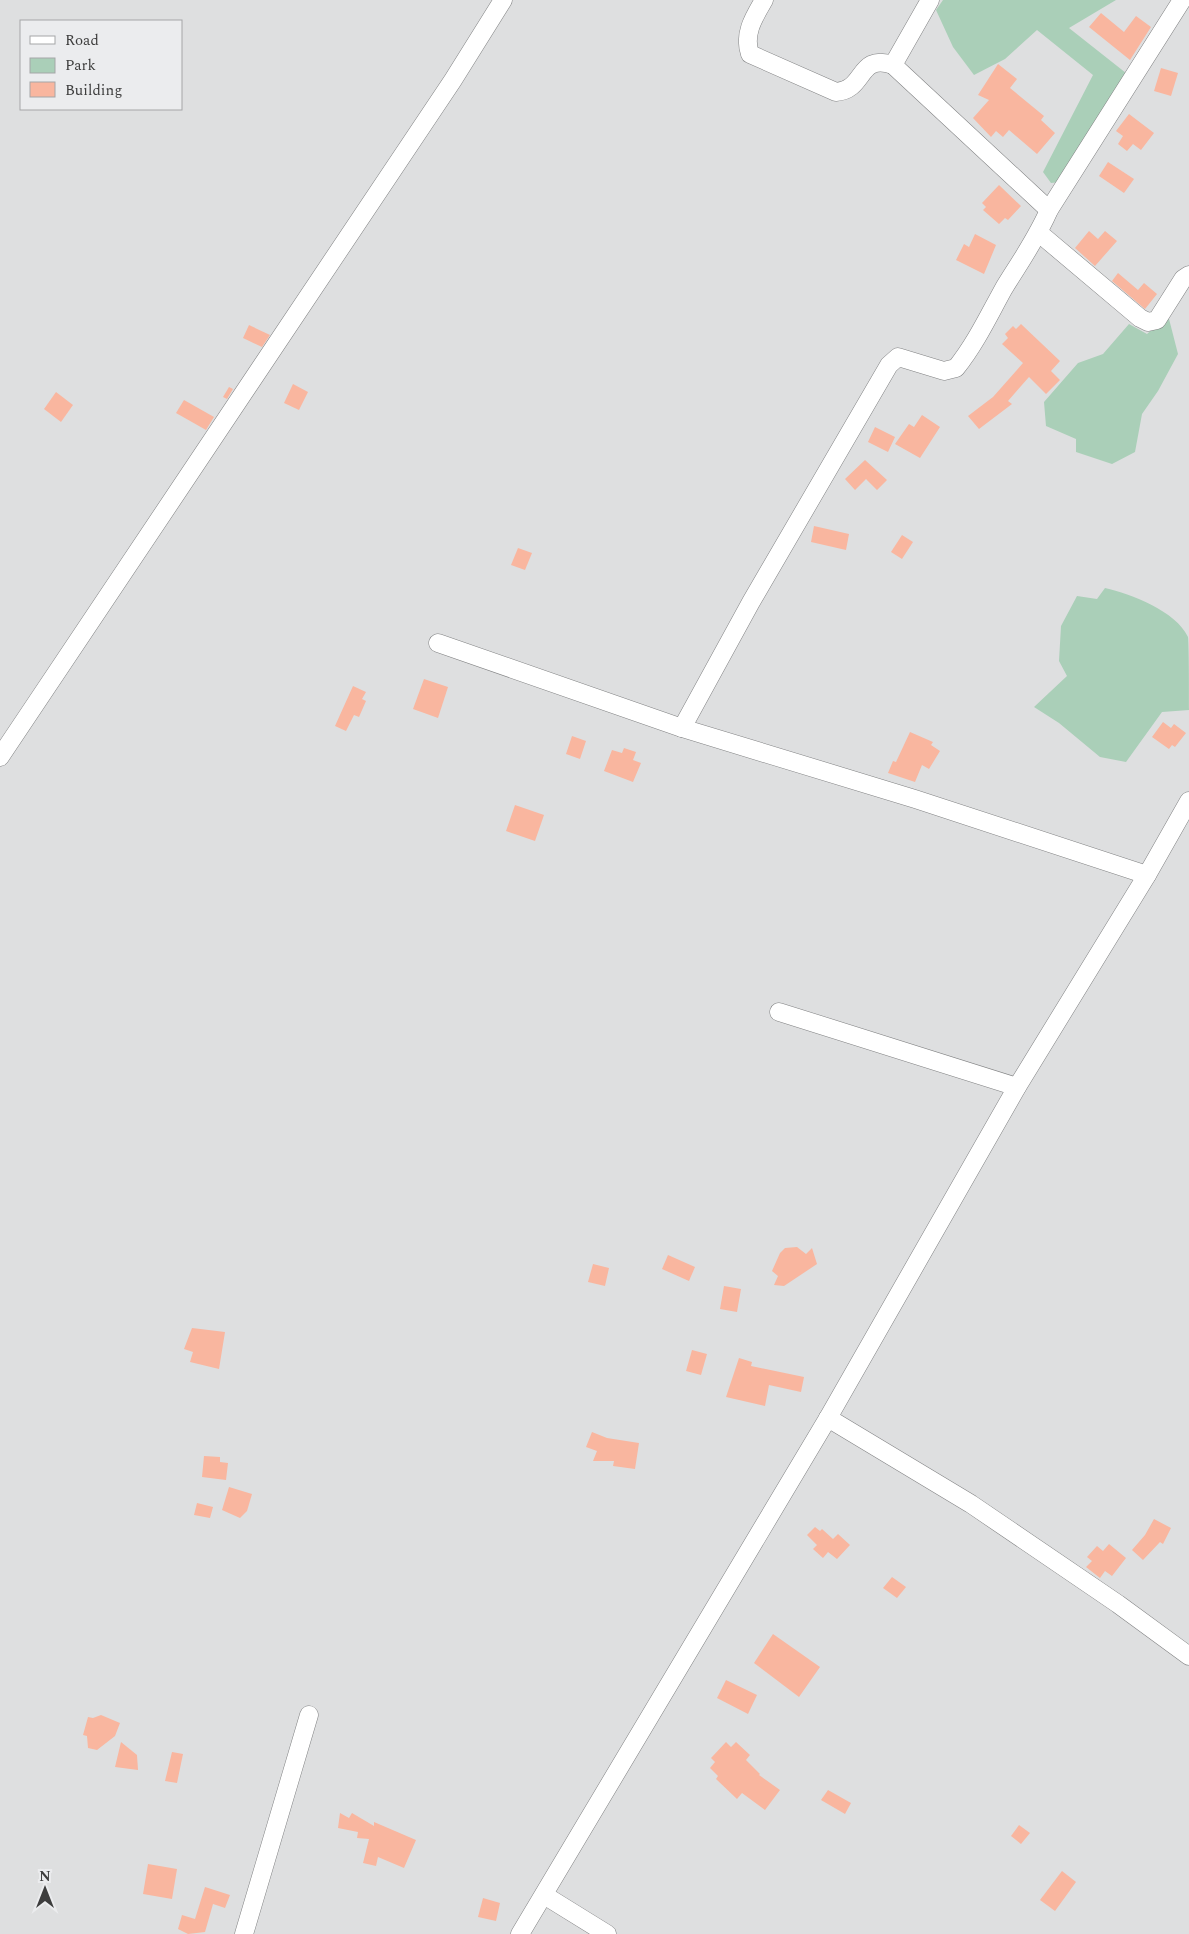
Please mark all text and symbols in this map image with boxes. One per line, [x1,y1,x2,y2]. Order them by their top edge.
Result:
legend [20,20,182,110]
text: Road [65,29,99,52]
text: Park [65,54,96,77]
text: Building [65,79,122,102]
north arrow [20,1864,70,1914]
text: N [39,1866,51,1887]

